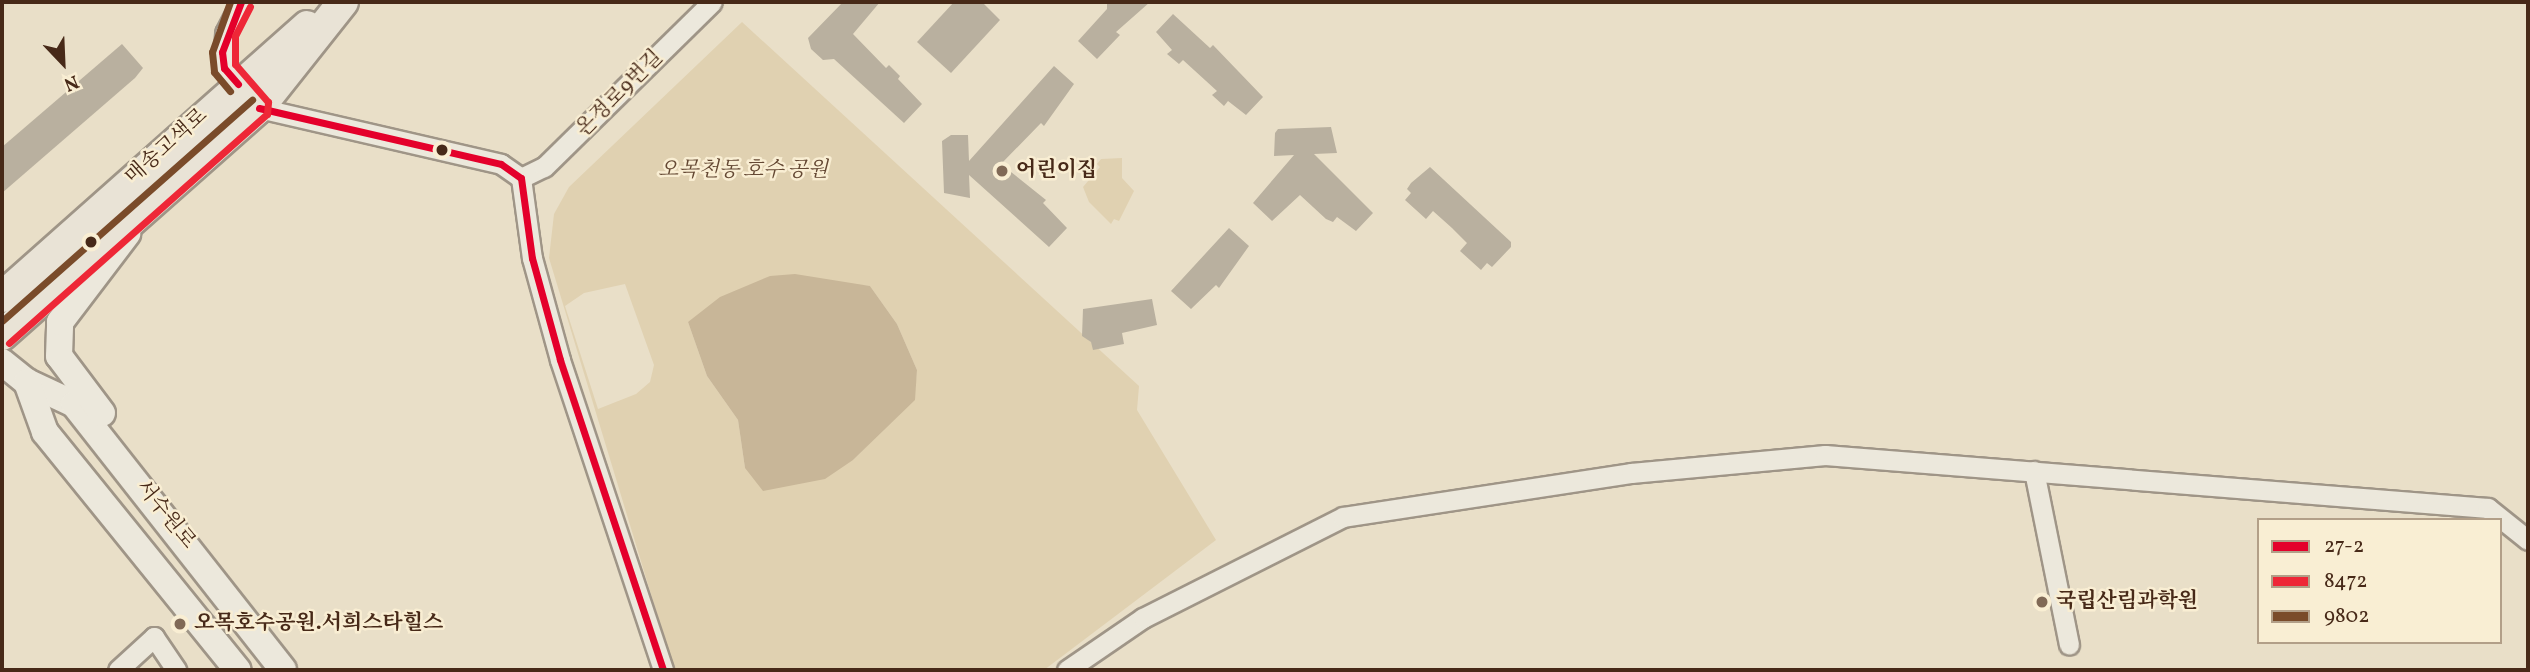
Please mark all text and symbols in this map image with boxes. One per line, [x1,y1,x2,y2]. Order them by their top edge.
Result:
north arrow [28,28,98,98]
street label: 온정로9번길 [571,45,669,143]
text: N [60,68,83,97]
street label: 매송고색로 [121,104,213,190]
unlabelled marker [435,143,449,157]
park label: 오목천동 호수 공원 [658,158,828,184]
place label: 어린이집 [1016,158,1097,184]
marker: 어린이집 [994,163,1010,179]
unlabelled marker [84,235,98,249]
street label: 서수원로 [130,476,200,554]
legend [2257,518,2502,644]
text: 27-2 [2324,532,2364,561]
text: 8472 [2324,567,2368,596]
place label: 국립산림과학원 [2056,589,2198,615]
marker: 국립산림과학원 [2034,594,2050,610]
text: 9802 [2324,602,2369,631]
place label: 오목호수공원.서희스타힐스 [194,611,443,637]
marker: 오목호수공원.서희스타힐스 [172,616,188,632]

